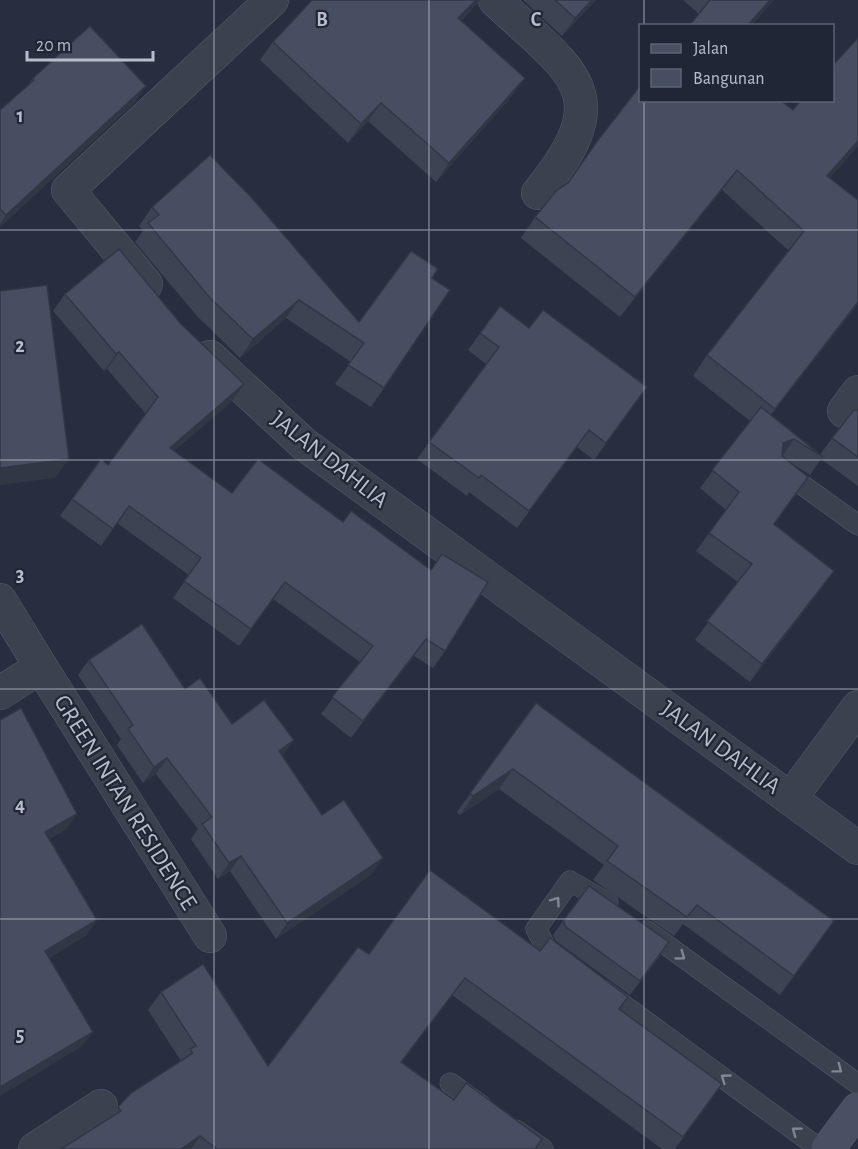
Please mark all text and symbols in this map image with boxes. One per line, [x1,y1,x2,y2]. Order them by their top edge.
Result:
text: B [316,10,328,30]
text: C [531,10,542,30]
scale bar [27,24,153,62]
legend [639,24,834,102]
text: 20 m [36,37,71,55]
text: Jalan [693,40,728,58]
text: Bangunan [693,70,765,88]
text: 1 [16,106,24,126]
text: 2 [15,336,25,356]
street label: JALAN DAHLIA [266,407,393,513]
text: 3 [16,565,24,585]
street label: GREEN INTAN RESIDENCE [49,691,201,914]
street label: JALAN DAHLIA [656,697,785,799]
text: 4 [15,795,25,815]
one-way arrow [549,896,560,907]
one-way arrow [675,948,686,959]
text: 5 [16,1025,24,1045]
one-way arrow [831,1062,842,1073]
one-way arrow [721,1074,732,1085]
one-way arrow [792,1127,803,1138]

